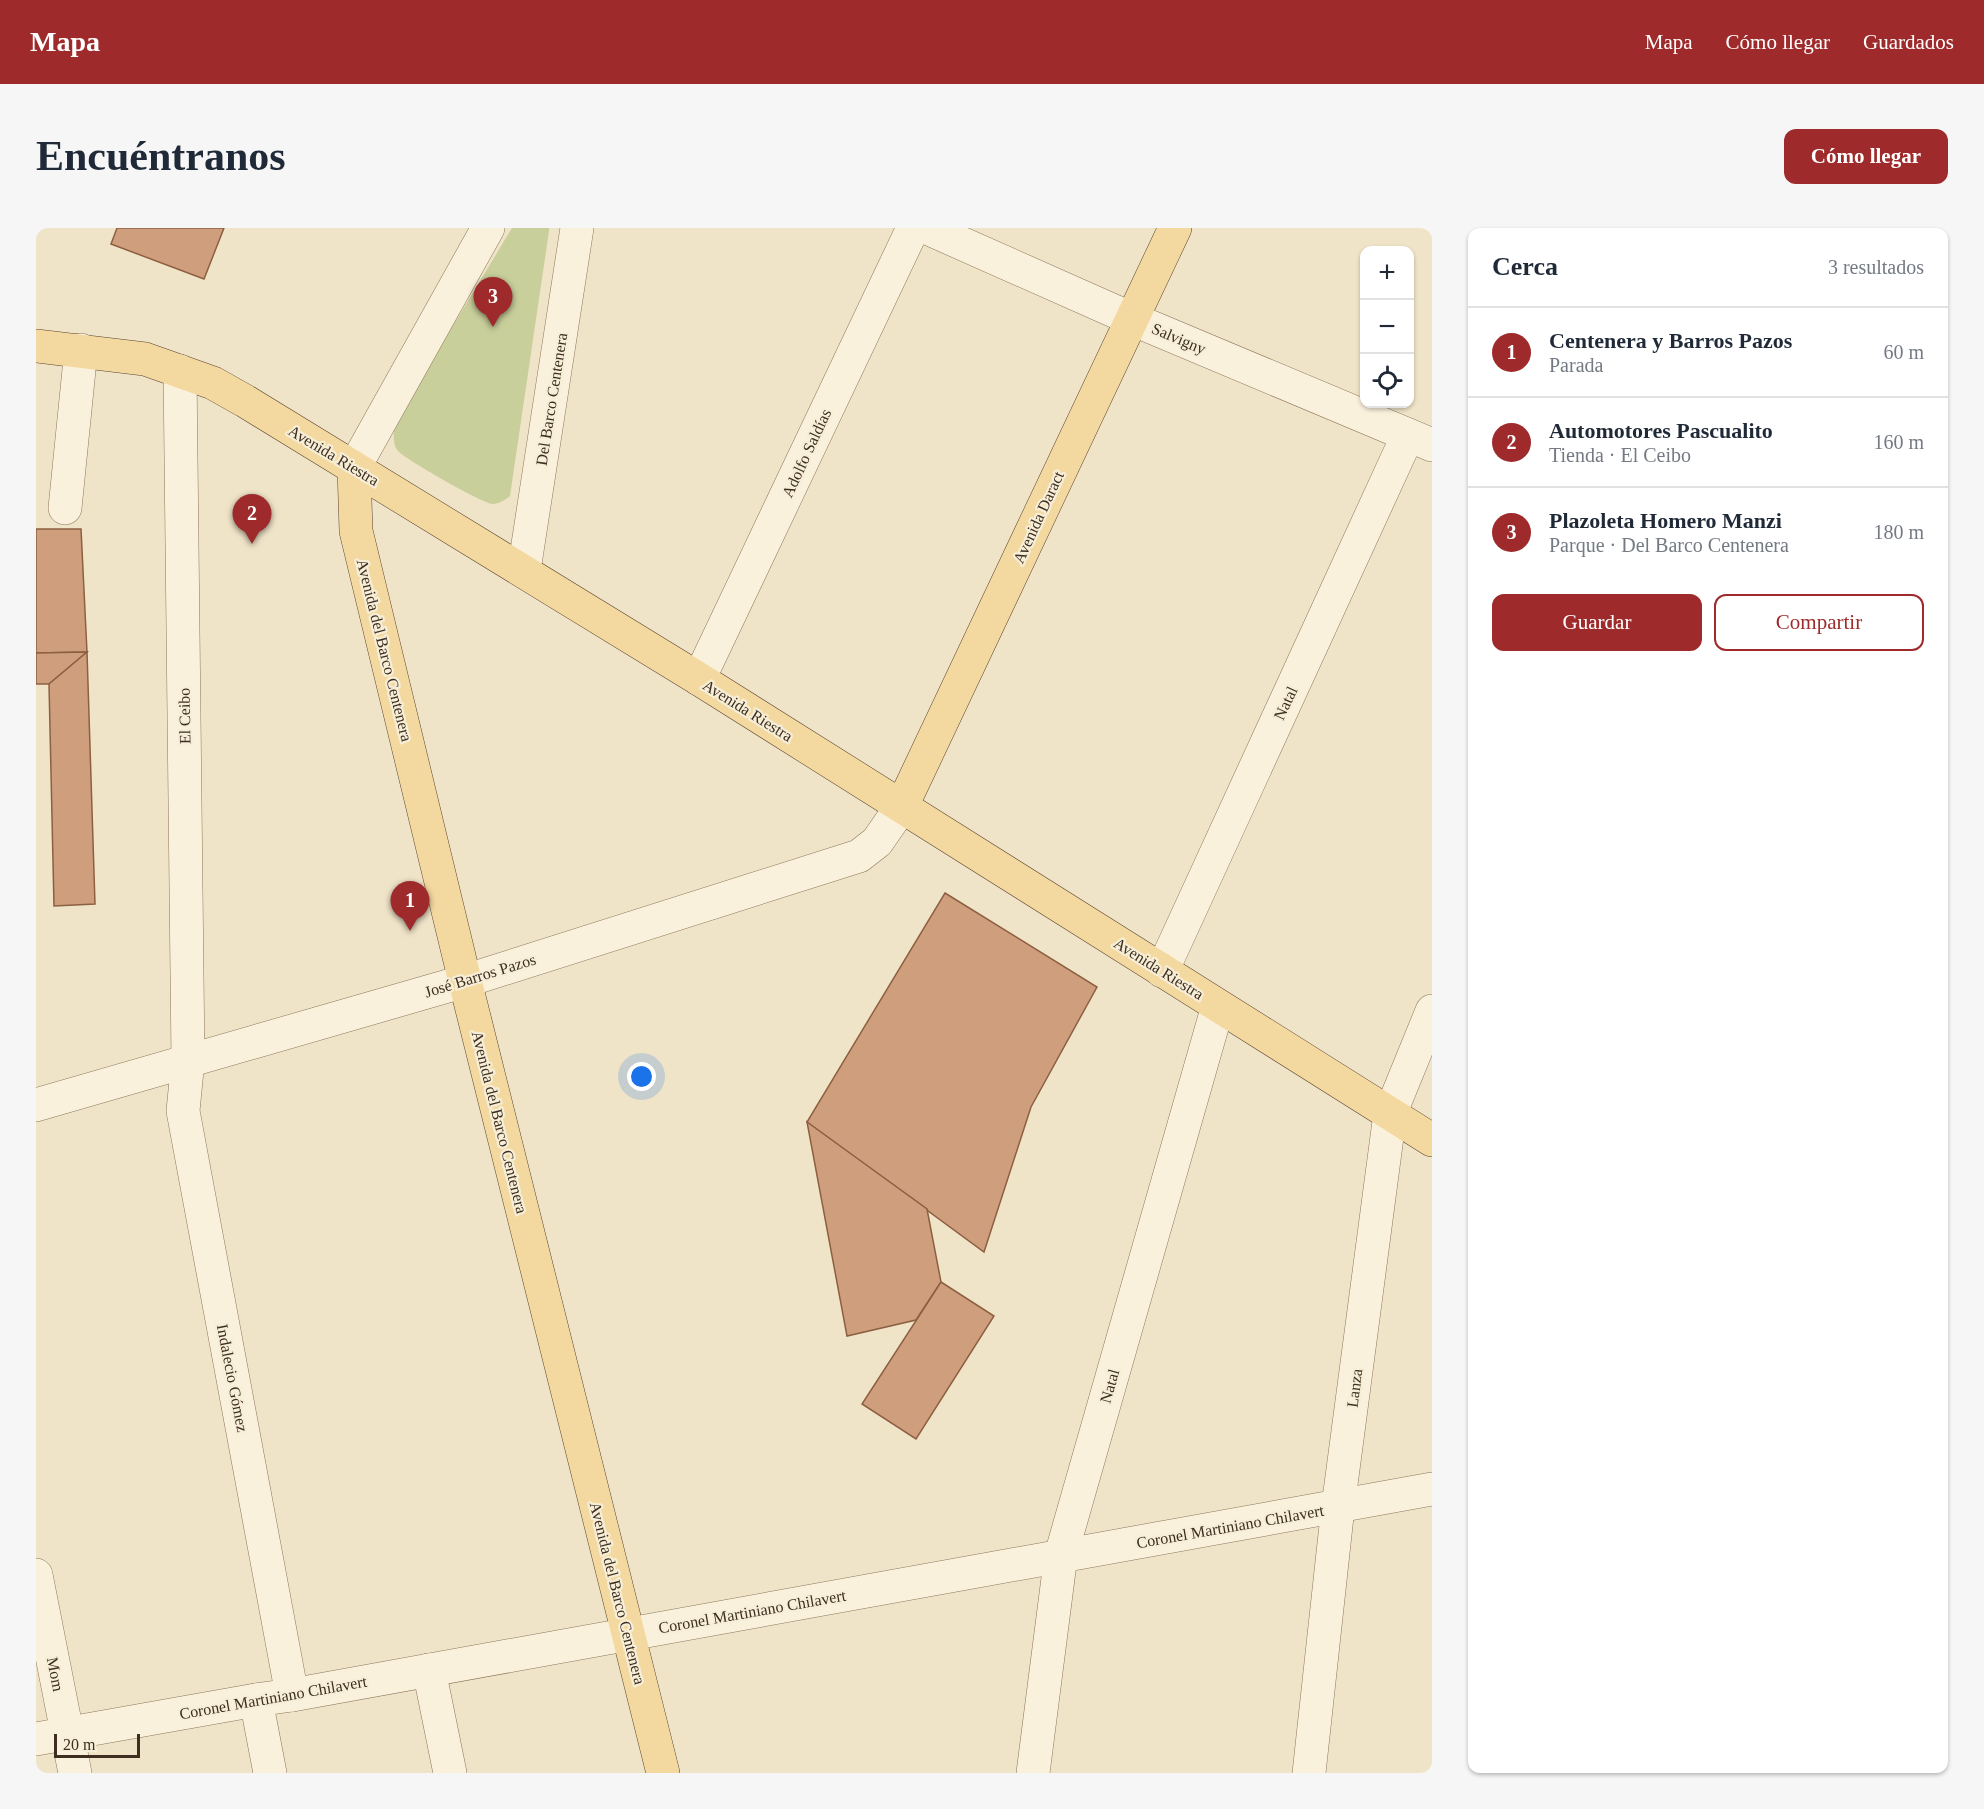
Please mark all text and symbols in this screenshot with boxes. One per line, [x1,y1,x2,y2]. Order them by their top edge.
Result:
text: Mapa [30,26,100,57]
text: Mapa [1645,30,1693,54]
text: Cómo llegar [1726,30,1830,54]
text: Guardados [1863,30,1954,54]
button: Cómo llegar [1784,129,1948,184]
text: Encuéntranos [36,133,286,179]
map controls [1360,246,1414,408]
button: + [1360,246,1414,300]
text: Cerca [1492,252,1558,281]
text: 3 resultados [1828,256,1924,278]
pin: 3 [474,278,512,327]
button: − [1360,300,1414,354]
street label: Salvigny [1149,320,1208,358]
text: Centenera y Barros Pazos [1549,328,1792,353]
street label: Del Barco Centenera [533,331,570,467]
text: 1 [1507,341,1517,363]
text: 60 m [1883,341,1924,363]
button: locate [1360,354,1414,408]
text: Parada [1549,354,1603,376]
street label: Adolfo Saldías [779,406,834,500]
text: Automotores Pascualito [1549,418,1773,443]
street label: Avenida Riestra [286,422,382,489]
text: 2 [1507,431,1517,453]
text: 160 m [1873,431,1924,453]
text: Tienda · El Ceibo [1549,444,1691,466]
street label: Avenida Daract [1010,468,1067,566]
pin: 2 [232,494,272,544]
text: Plazoleta Homero Manzi [1549,508,1782,533]
text: 3 [1507,521,1517,543]
text: 180 m [1873,521,1924,543]
text: Parque · Del Barco Centenera [1549,534,1789,556]
street label: Avenida del Barco Centenera [354,557,415,743]
button: Guardar [1492,594,1702,651]
button: Compartir [1714,594,1924,651]
street label: Avenida Riestra [700,676,796,745]
street label: Natal [1270,683,1301,723]
street label: El Ceibo [176,688,193,744]
pin: 1 [390,882,430,931]
street label: Avenida Riestra [1111,934,1207,1003]
street label: José Barros Pazos [422,950,538,1000]
street label: Avenida del Barco Centenera [469,1029,530,1215]
your location [627,1062,656,1091]
street label: Indalecio Gómez [214,1323,251,1434]
street label: Natal [1097,1367,1123,1405]
street label: Lanza [1344,1368,1365,1408]
street label: Avenida del Barco Centenera [587,1500,648,1686]
street label: Coronel Martiniano Chilavert [1135,1502,1326,1551]
street label: Coronel Martiniano Chilavert [657,1587,848,1636]
street label: Mom [44,1655,67,1693]
street label: Coronel Martiniano Chilavert [178,1673,369,1722]
scale bar [54,1731,140,1758]
text: 20 m [63,1736,95,1753]

